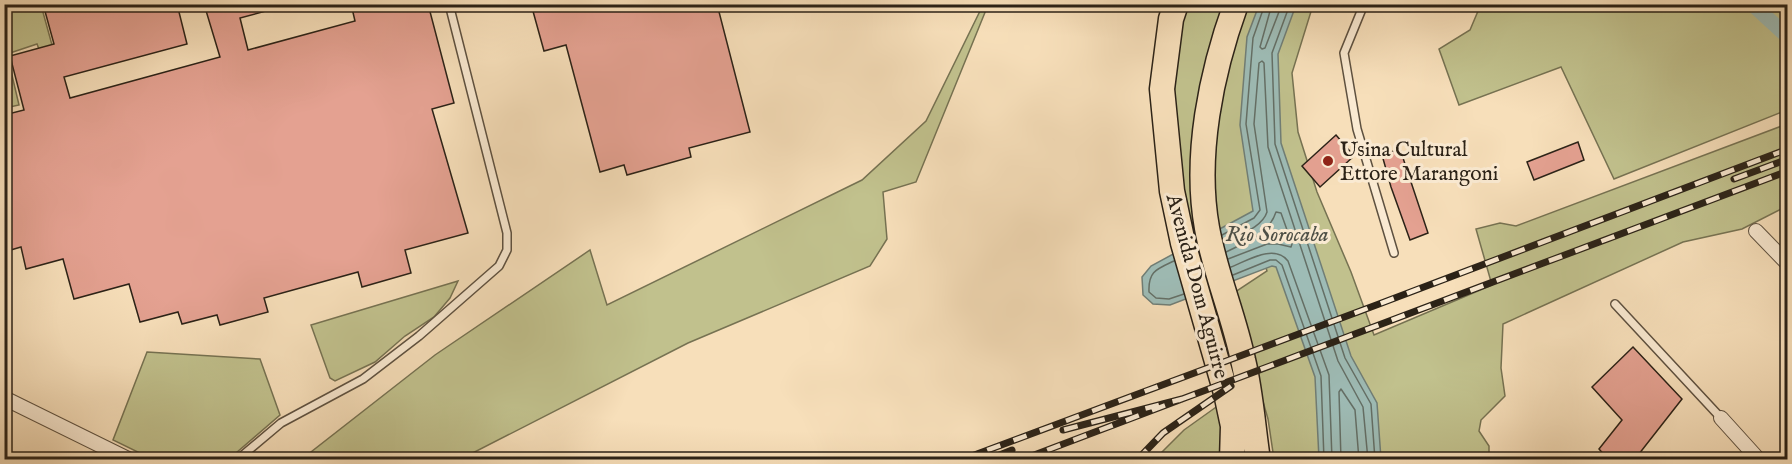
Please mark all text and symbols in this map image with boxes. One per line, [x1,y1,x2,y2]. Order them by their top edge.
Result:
place label: Usina Cultural Ettore Marangoni [1340,137,1498,188]
marker: Usina Cultural Ettore Marangoni [1321,154,1335,168]
street label: Avenida Dom Aguirre [1159,190,1234,382]
water label: Rio Sorocaba [1225,221,1329,249]

